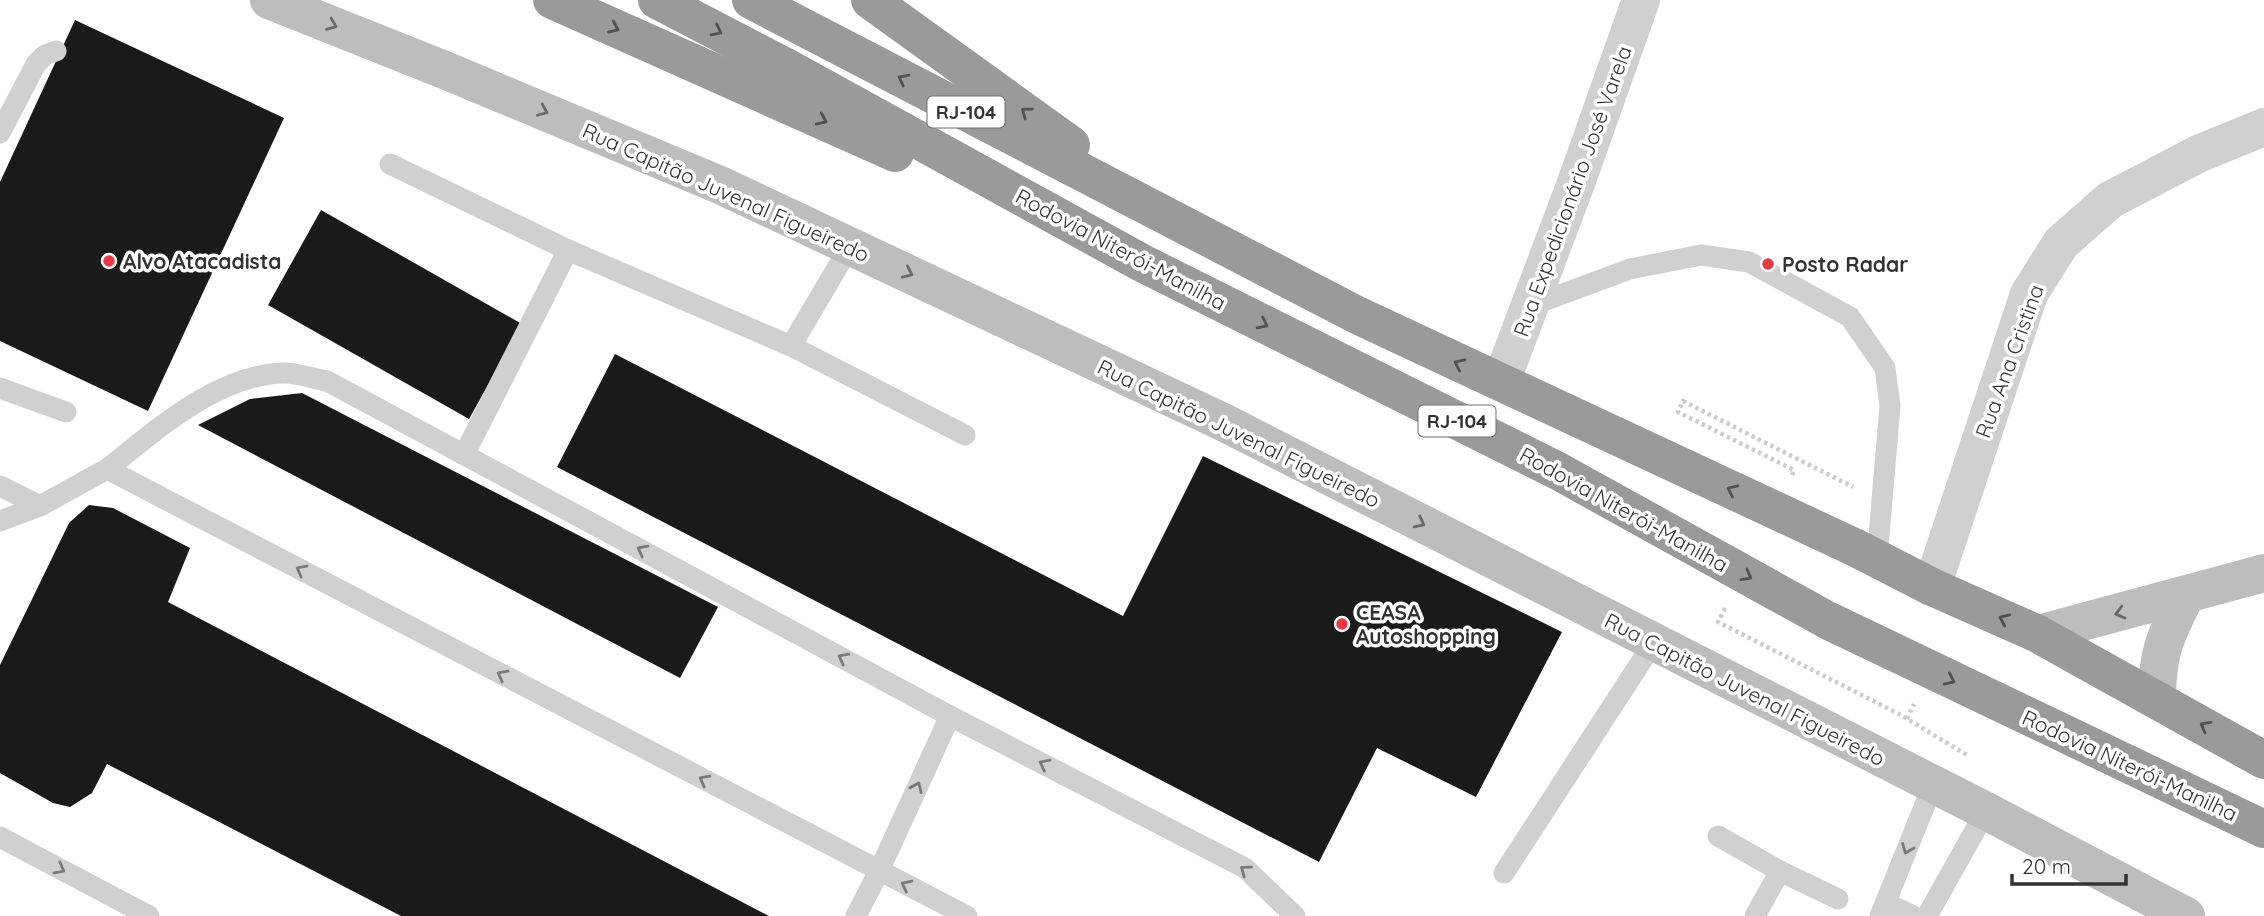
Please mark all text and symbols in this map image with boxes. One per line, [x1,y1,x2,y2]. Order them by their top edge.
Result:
one-way arrow [326,17,338,31]
one-way arrow [607,20,619,34]
one-way arrow [710,23,722,37]
street label: Rua Expedicionário José Varela [1507,42,1637,340]
one-way arrow [898,74,910,88]
road number: RJ-104 [928,96,1004,128]
one-way arrow [536,103,548,117]
one-way arrow [1021,108,1034,121]
one-way arrow [815,112,827,126]
street label: Rua Capitão Juvenal Figueiredo [579,117,873,267]
street label: Rodovia Niterói-Manilha [1011,183,1231,315]
place label: Alvo Atacadista [123,248,282,274]
place label: Posto Radar [1782,251,1908,277]
marker: Alvo Atacadista [101,253,117,269]
marker: Posto Radar [1760,256,1776,272]
one-way arrow [900,265,913,279]
street label: Rua Ana Cristina [1969,281,2049,441]
one-way arrow [1256,315,1268,329]
street label: Rua Capitão Juvenal Figueiredo [1094,353,1384,513]
one-way arrow [1454,358,1466,372]
road number: RJ-104 [1418,406,1496,436]
street label: Rodovia Niterói-Manilha [1515,441,1733,577]
one-way arrow [1727,484,1739,498]
one-way arrow [1413,515,1425,528]
one-way arrow [637,545,650,559]
one-way arrow [295,565,308,578]
one-way arrow [1740,568,1753,581]
place label: CEASA Autoshopping [1356,599,1496,649]
one-way arrow [2114,605,2126,619]
street label: Rua Capitão Juvenal Figueiredo [1601,607,1889,771]
one-way arrow [1999,613,2011,627]
marker: CEASA Autoshopping [1334,616,1350,632]
one-way arrow [837,653,850,666]
one-way arrow [497,670,509,683]
one-way arrow [1942,672,1955,686]
street label: Rodovia Niterói-Manilha [2018,704,2242,826]
one-way arrow [2199,721,2212,734]
one-way arrow [1039,759,1051,773]
one-way arrow [699,775,711,789]
one-way arrow [909,782,923,794]
one-way arrow [1902,842,1916,854]
scale bar [2012,842,2126,886]
text: 20 m [2022,853,2071,879]
one-way arrow [53,861,65,874]
one-way arrow [1240,866,1253,878]
one-way arrow [901,880,913,894]

